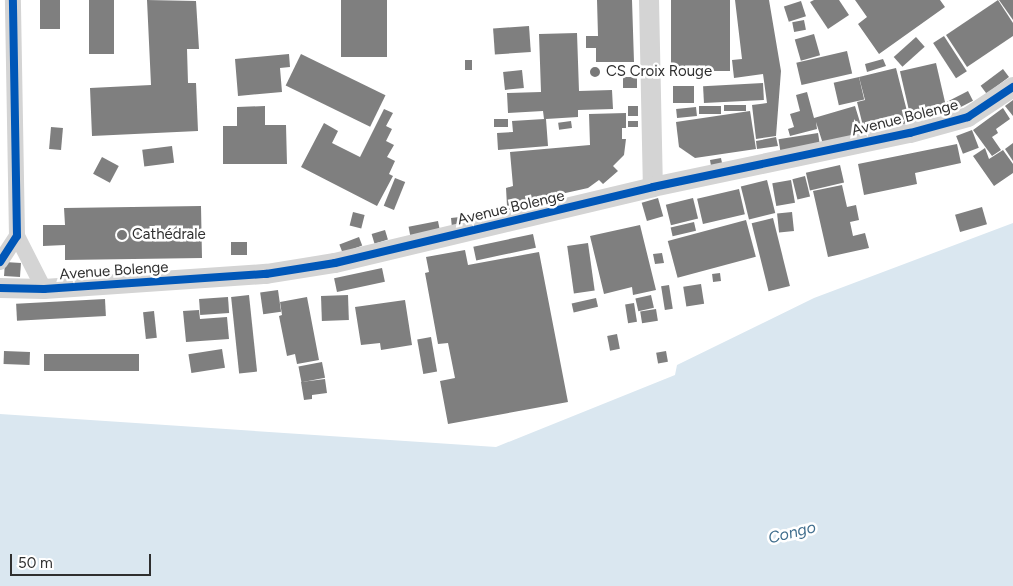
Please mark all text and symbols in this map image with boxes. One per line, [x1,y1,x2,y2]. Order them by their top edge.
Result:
place label: CS Croix Rouge [606,63,712,81]
marker: CS Croix Rouge [588,65,602,79]
street label: Avenue Bolenge [850,96,960,140]
street label: Avenue Bolenge [456,187,566,229]
place label: Cathédrale [132,226,206,244]
marker: Cathédrale [116,229,128,241]
street label: Avenue Bolenge [59,258,169,284]
water label: Congo [766,518,818,548]
scale bar [12,544,154,576]
text: 50 m [18,554,53,572]

